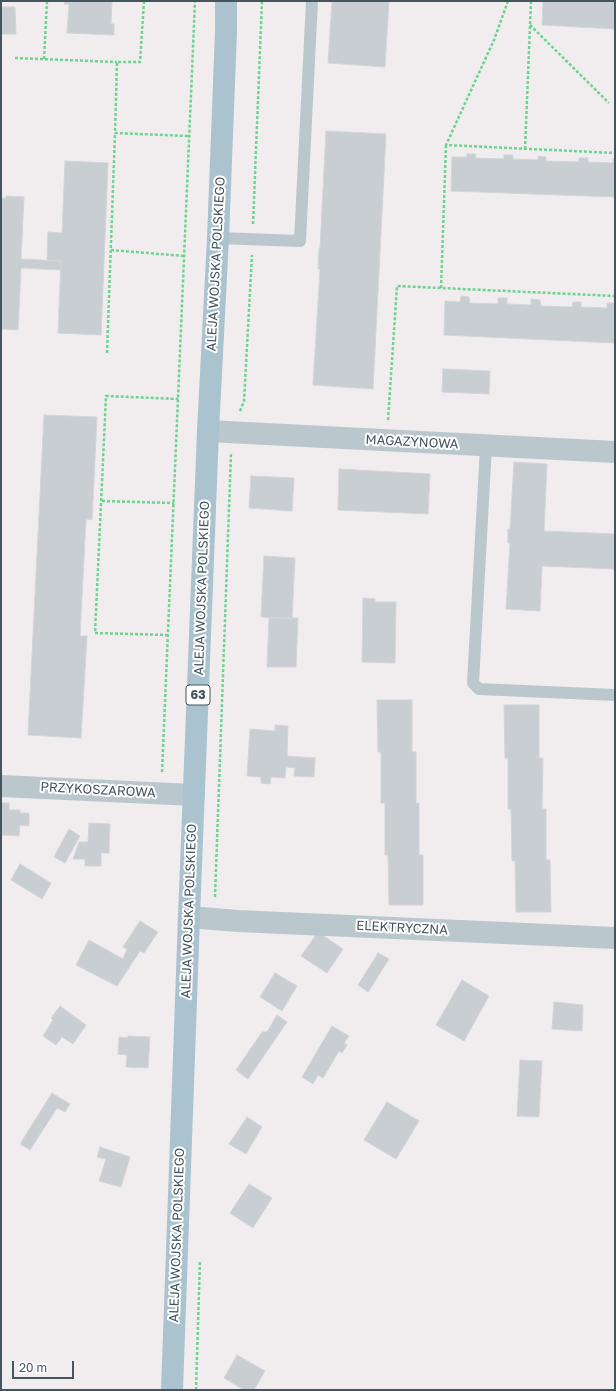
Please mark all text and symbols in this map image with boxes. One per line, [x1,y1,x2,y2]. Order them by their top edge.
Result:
street label: ALEJA WOJSKA POLSKIEGO [204,176,228,352]
street label: MAGAZYNOWA [365,432,459,452]
street label: ALEJA WOJSKA POLSKIEGO [191,500,213,676]
road number: 63 [186,685,210,705]
street label: PRZYKOSZAROWA [40,779,156,801]
street label: ALEJA WOJSKA POLSKIEGO [178,823,200,999]
street label: ELEKTRYCZNA [356,918,448,938]
street label: ALEJA WOJSKA POLSKIEGO [166,1147,188,1323]
scale bar [14,1353,76,1379]
text: 20 m [19,1360,47,1375]

